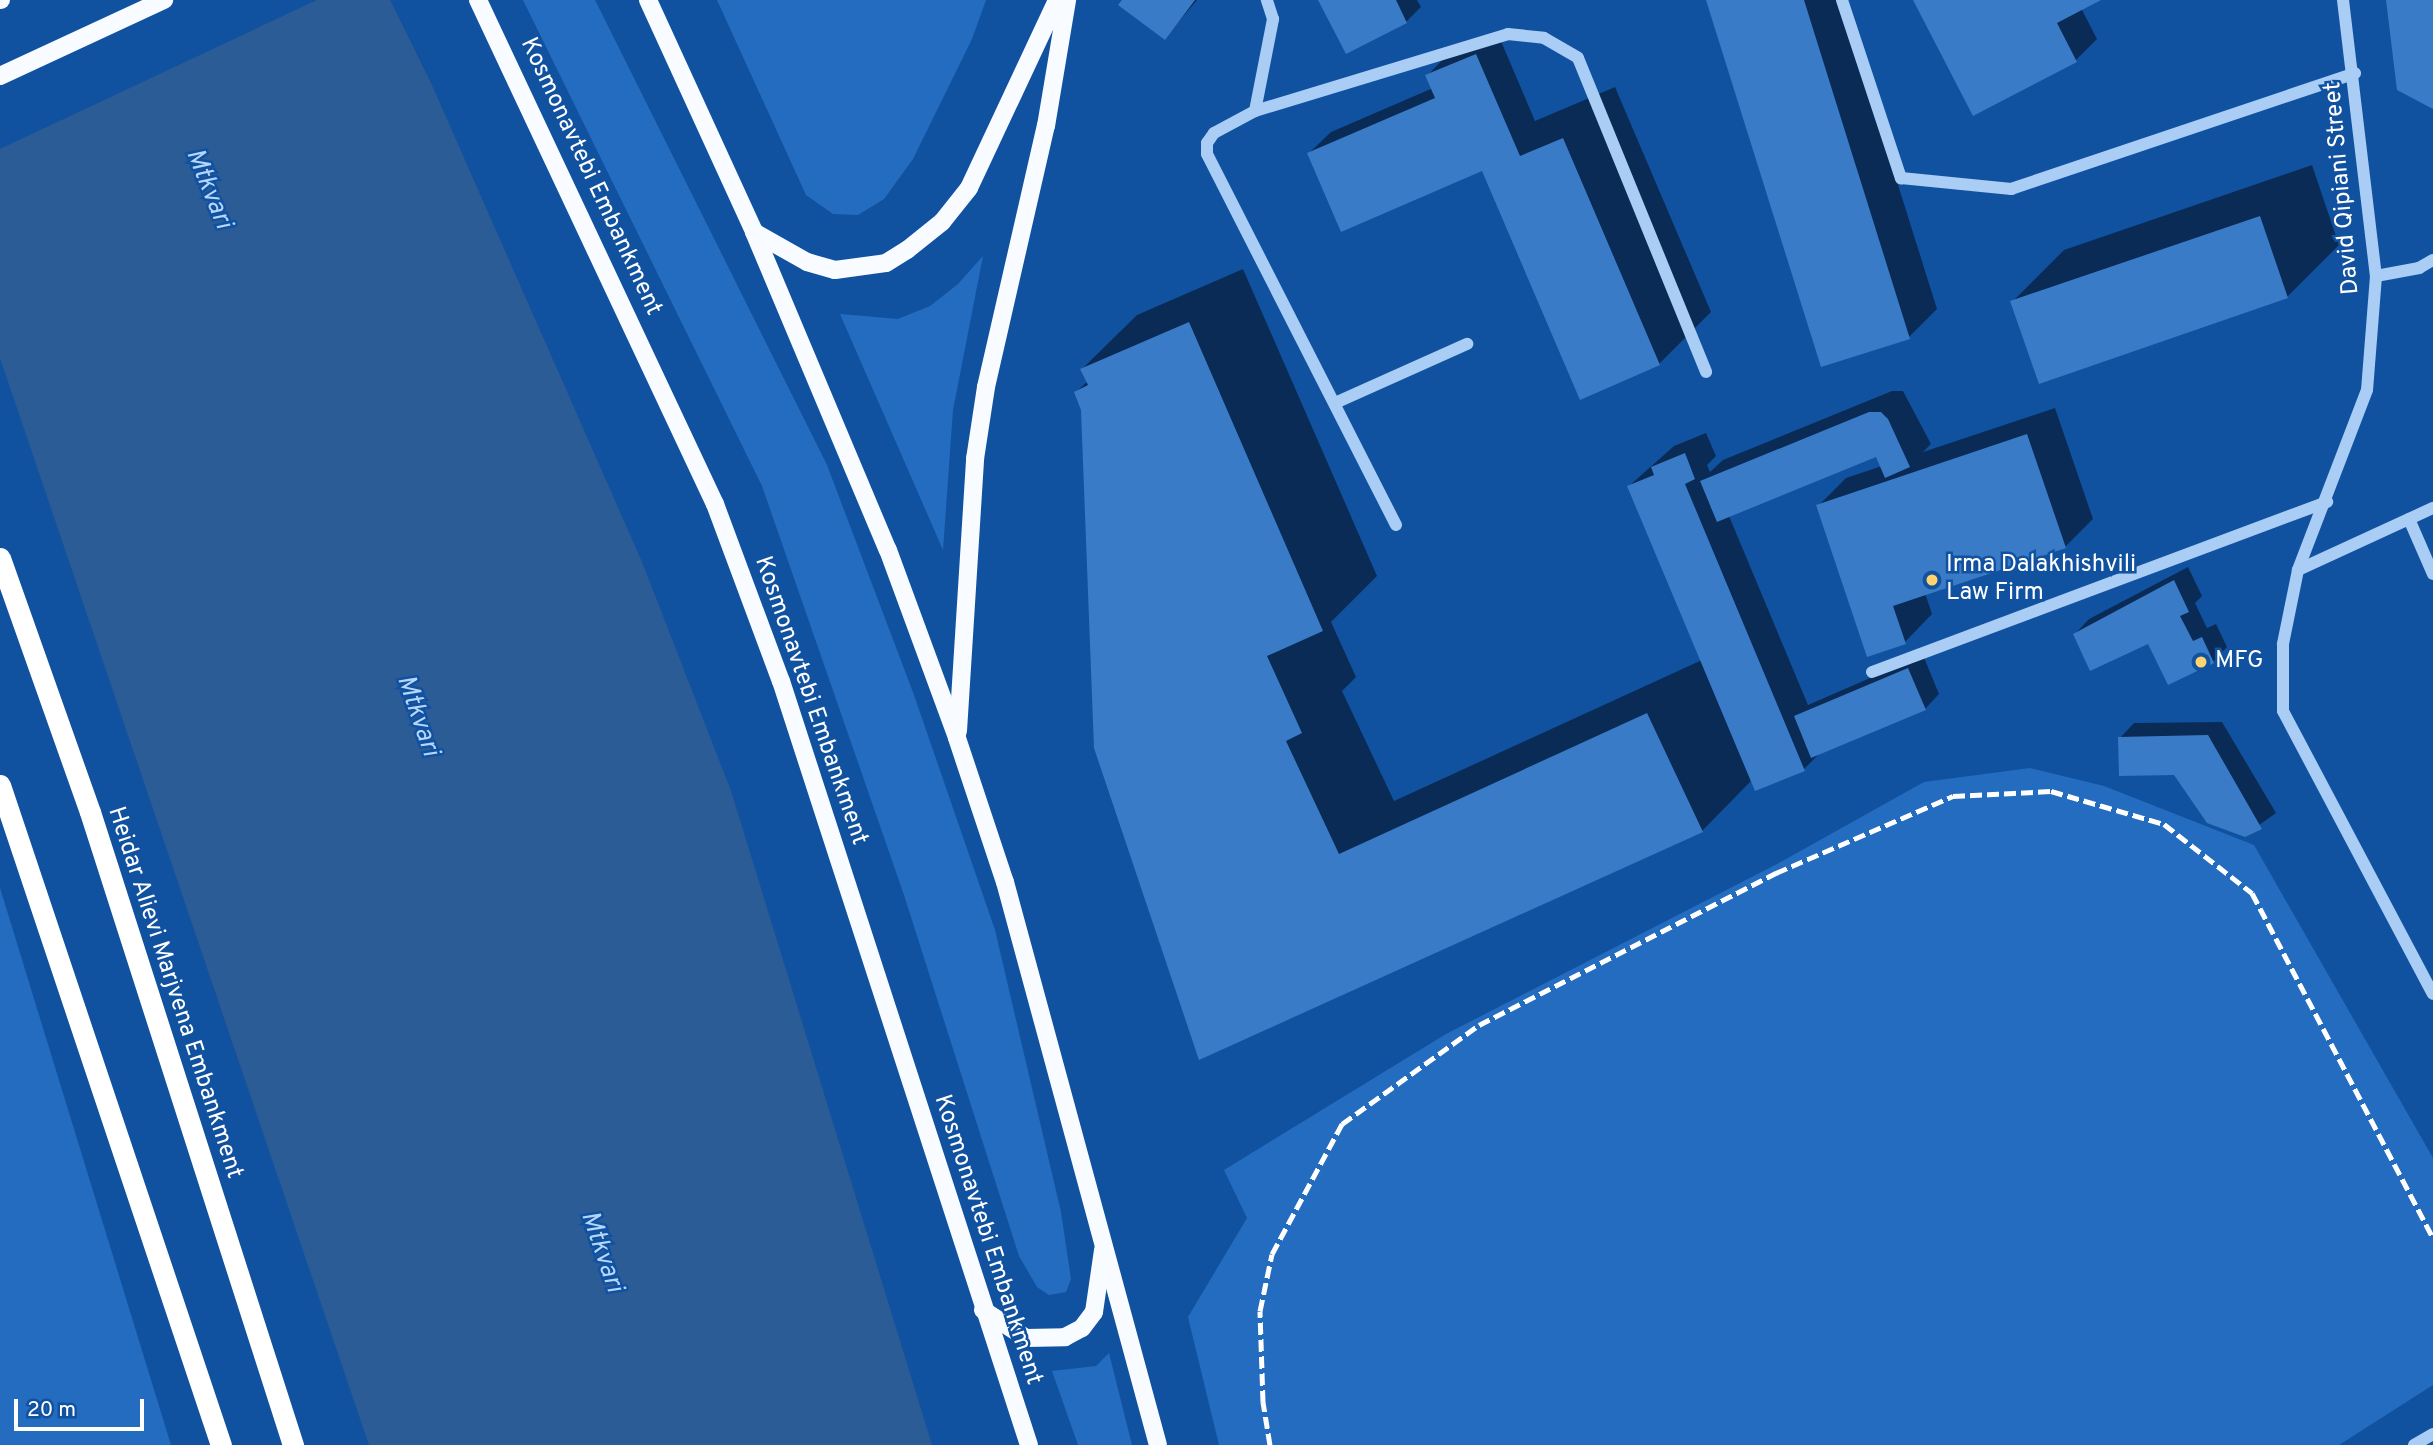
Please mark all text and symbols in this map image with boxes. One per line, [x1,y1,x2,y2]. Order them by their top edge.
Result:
street label: Kosmonavtebi Embankment [513,34,667,320]
street label: David Qipiani Street [2319,80,2367,296]
water label: Mtkvari [178,144,238,234]
place label: Irma Dalakhishvili Law Firm [1946,552,2136,608]
street label: Kosmonavtebi Embankment [747,553,873,849]
marker: Irma Dalakhishvili Law Firm [1924,572,1940,588]
place label: MFG [2215,648,2263,676]
marker: MFG [2193,654,2209,670]
water label: Mtkvari [389,671,445,761]
street label: Heidar Alievi Marjvena Embankment [100,803,248,1183]
street label: Kosmonavtebi Embankment [926,1091,1048,1389]
water label: Mtkvari [573,1207,629,1297]
scale bar [18,1386,147,1430]
text: 20 m [27,1397,76,1424]

